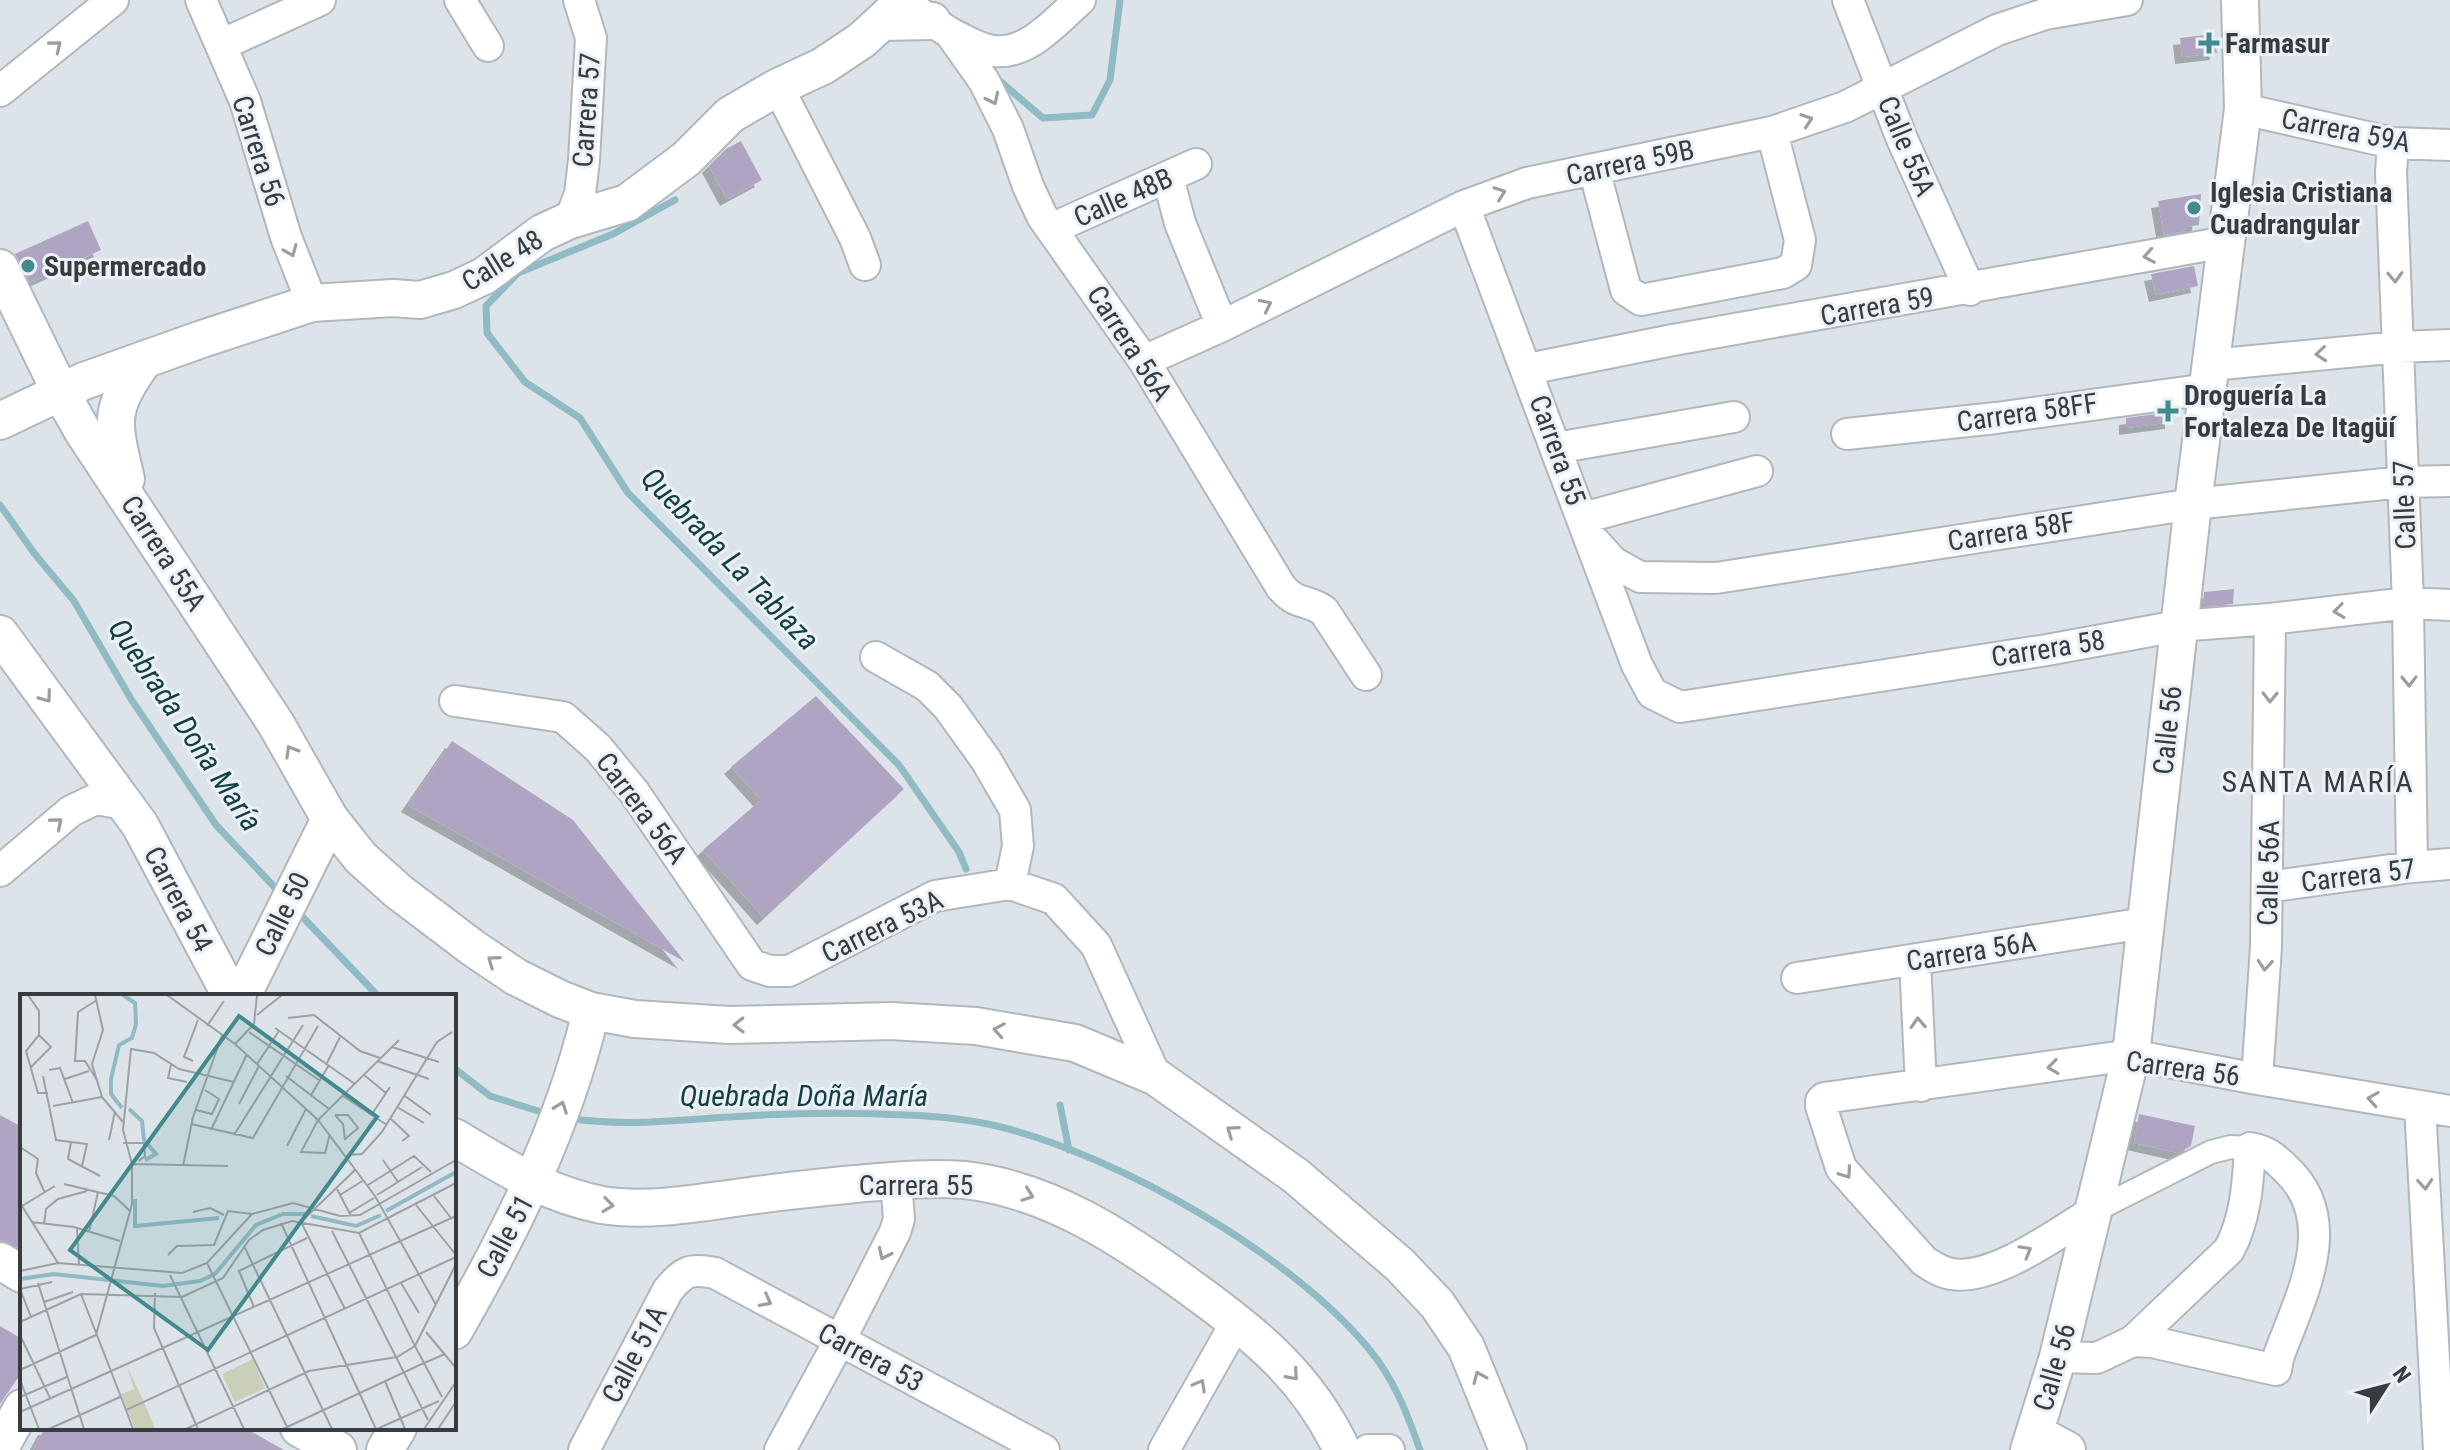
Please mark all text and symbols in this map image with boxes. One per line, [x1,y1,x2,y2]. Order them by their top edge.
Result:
place label: Farmasur [2225,27,2330,60]
marker: Farmasur [2200,34,2218,52]
one-way arrow [47,41,62,55]
street label: Carrera 57 [566,52,607,168]
one-way arrow [983,90,998,105]
street label: Calle 55A [1871,91,1942,201]
street label: Carrera 56 [225,92,292,211]
street label: Carrera 59A [2279,102,2413,159]
one-way arrow [1799,113,1813,129]
street label: Carrera 59B [1563,133,1697,192]
street label: Calle 48B [1069,161,1178,234]
place label: Iglesia Cristiana Cuadrangular [2210,176,2392,241]
one-way arrow [1492,186,1506,203]
marker: Iglesia Cristiana Cuadrangular [2185,199,2203,217]
street label: Calle 48 [456,223,549,298]
one-way arrow [281,243,298,257]
one-way arrow [2143,246,2156,263]
place label: Supermercado [44,250,206,283]
marker: Supermercado [19,257,37,275]
one-way arrow [2387,271,2404,284]
street label: Carrera 56A [1080,279,1179,407]
street label: Carrera 59 [1818,280,1936,333]
one-way arrow [1257,299,1272,314]
one-way arrow [2314,346,2327,363]
place label: Droguería La Fortaleza De Itagüí [2184,379,2397,444]
street label: Carrera 58FF [1955,386,2099,439]
street label: Carrera 55 [1522,391,1593,510]
marker: Droguería La Fortaleza De Itagüí [2159,402,2177,420]
water label: Quebrada La Tablaza [634,460,826,657]
street label: Calle 57 [2386,460,2423,550]
street label: Carrera 55A [114,489,213,617]
street label: Carrera 58F [1945,505,2077,558]
one-way arrow [2332,602,2346,619]
water label: Quebrada Doña María [101,612,269,838]
street label: Carrera 58 [1989,623,2107,674]
one-way arrow [2400,675,2418,688]
street label: Calle 56 [2146,684,2189,776]
one-way arrow [36,688,51,703]
one-way arrow [2262,691,2279,704]
one-way arrow [285,745,301,760]
street label: Carrera 56A [589,746,694,870]
district label: SANTA MARÍA [2222,764,2414,799]
one-way arrow [48,818,63,833]
street label: Calle 56A [2251,820,2286,926]
street label: Carrera 54 [137,841,220,958]
street label: Carrera 57 [2299,852,2417,899]
street label: Calle 50 [248,867,317,962]
street label: Carrera 53A [816,883,948,970]
street label: Carrera 56A [1904,925,2038,978]
one-way arrow [487,956,501,971]
one-way arrow [2257,959,2274,972]
inset map [20,994,456,1430]
one-way arrow [732,1016,745,1033]
one-way arrow [1910,1016,1927,1029]
one-way arrow [992,1023,1005,1040]
street label: Carrera 56 [2124,1044,2242,1093]
one-way arrow [2047,1058,2060,1075]
water label: Quebrada Doña María [680,1078,928,1113]
one-way arrow [2366,1091,2380,1108]
one-way arrow [551,1101,567,1115]
one-way arrow [1226,1126,1241,1141]
one-way arrow [1837,1165,1852,1179]
street label: Carrera 55 [859,1169,973,1202]
one-way arrow [2416,1178,2433,1191]
one-way arrow [1020,1185,1034,1202]
street label: Calle 51 [470,1189,541,1283]
one-way arrow [602,1196,615,1213]
one-way arrow [2017,1245,2032,1261]
one-way arrow [878,1246,893,1261]
one-way arrow [758,1291,773,1306]
street label: Calle 51A [595,1300,674,1409]
street label: Carrera 53 [812,1316,929,1399]
street label: Calle 56 [2026,1320,2083,1415]
north arrow [2346,1346,2426,1426]
text: N [2388,1362,2416,1387]
one-way arrow [1284,1365,1298,1380]
one-way arrow [1473,1371,1489,1386]
one-way arrow [1190,1380,1206,1394]

